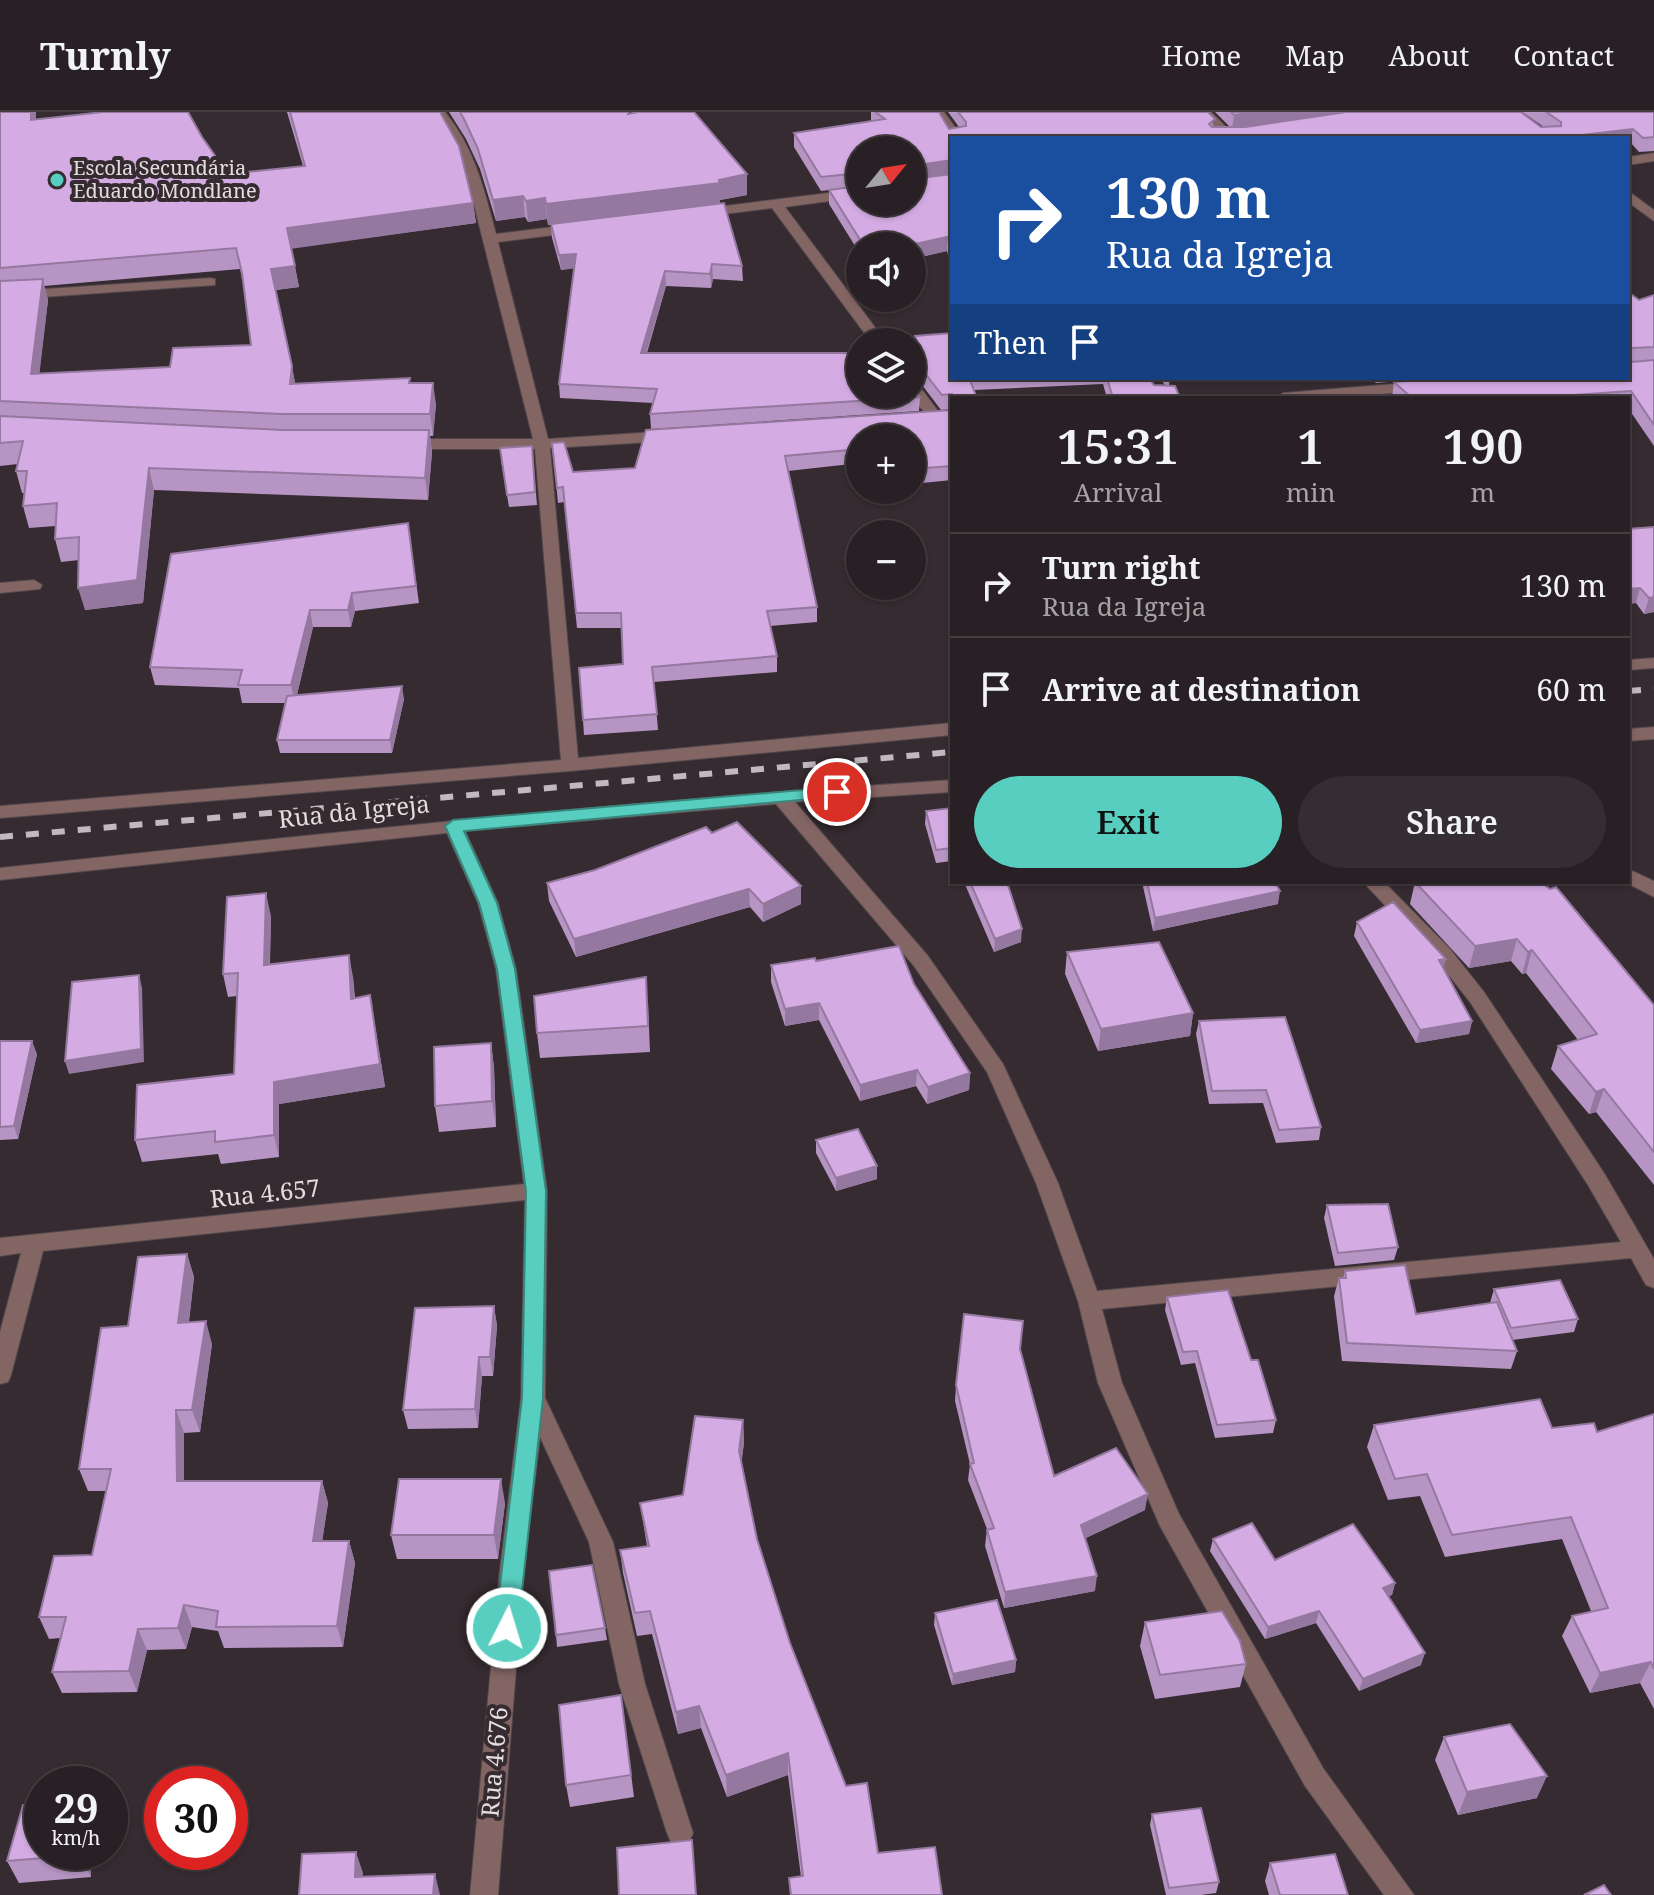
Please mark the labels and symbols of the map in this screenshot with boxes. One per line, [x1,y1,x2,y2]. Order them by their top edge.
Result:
north arrow [846,136,926,216]
place label: Escola Secundária Eduardo Mondlane [73,154,257,204]
marker: Escola Secundária Eduardo Mondlane [48,171,66,189]
pin [803,758,871,826]
street label: Rua da Igreja [277,786,431,835]
street label: Rua 4.657 [208,1170,321,1215]
position arrow [465,1586,549,1670]
street label: Rua 4.676 [472,1705,515,1818]
speed limit sign: 30 [144,1766,248,1870]

